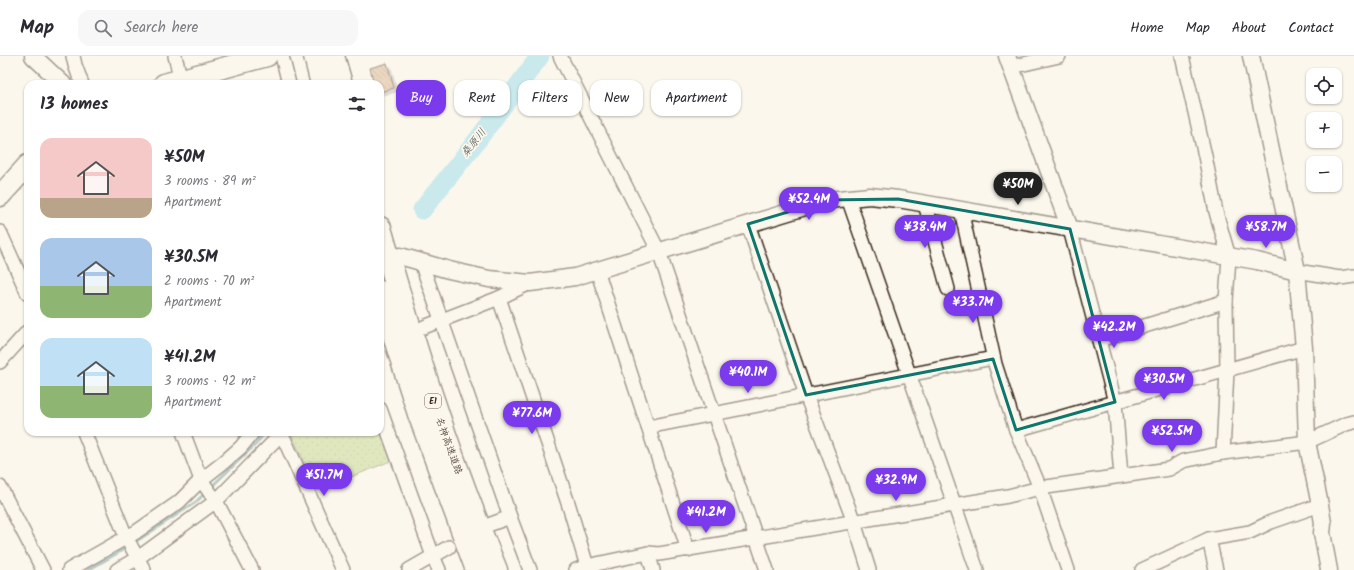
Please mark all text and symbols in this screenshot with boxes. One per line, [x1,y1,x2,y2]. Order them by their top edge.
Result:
search box [78,10,358,46]
text: Map [20,13,54,43]
text: Search here [124,16,198,40]
icon: search [92,17,114,39]
text: Home [1130,17,1164,39]
text: Map [1186,17,1210,39]
text: About [1232,17,1266,39]
text: Contact [1288,17,1334,39]
map controls [1306,68,1342,192]
button: locate [1306,68,1342,104]
chip: Buy [396,80,446,116]
chip: Rent [454,80,510,116]
chip: Filters [518,80,582,116]
chip: New [590,80,643,116]
chip: Apartment [651,80,741,116]
text: 13 homes [40,91,108,118]
icon: filters [346,93,368,115]
button: + [1306,112,1342,148]
water label: 桑原川 [457,124,491,162]
text: ¥50M [164,144,205,171]
icon: home [72,154,120,202]
button: − [1306,156,1342,192]
text: 3 rooms · 89 m² [164,171,256,192]
pin: ¥50M [994,172,1042,206]
text: ¥50M [1002,174,1034,195]
pin: ¥52.4M [776,187,842,221]
text: ¥52.4M [788,189,830,210]
text: Apartment [164,192,222,213]
pin: ¥38.4M [892,215,958,249]
pin: ¥58.7M [1233,215,1299,249]
text: ¥38.4M [904,217,946,238]
text: ¥58.7M [1245,217,1287,238]
text: ¥30.5M [164,244,218,271]
icon: home [72,254,120,302]
text: 2 rooms · 70 m² [164,271,254,292]
pin: ¥33.7M [940,290,1006,324]
text: Apartment [164,292,222,313]
text: ¥33.7M [952,292,994,313]
pin: ¥42.2M [1081,315,1147,349]
text: ¥42.2M [1092,317,1136,338]
text: ¥41.2M [164,344,216,371]
icon: home [72,354,120,402]
pin: ¥40.1M [715,360,781,394]
text: ¥40.1M [729,362,767,383]
pin: ¥30.5M [1131,367,1197,401]
text: ¥30.5M [1143,369,1185,390]
text: 3 rooms · 92 m² [164,371,256,392]
text: Apartment [164,392,222,413]
road number: E1 [425,394,441,408]
pin: ¥77.6M [499,401,565,435]
text: ¥77.6M [512,403,552,424]
street label: 名神高速道路 [431,415,467,477]
pin: ¥52.5M [1139,419,1205,453]
text: ¥52.5M [1151,421,1193,442]
pin: ¥51.7M [291,463,357,497]
text: ¥51.7M [305,465,343,486]
pin: ¥32.9M [863,468,929,502]
text: ¥32.9M [875,470,917,491]
pin: ¥41.2M [673,500,739,534]
text: ¥41.2M [686,502,726,523]

